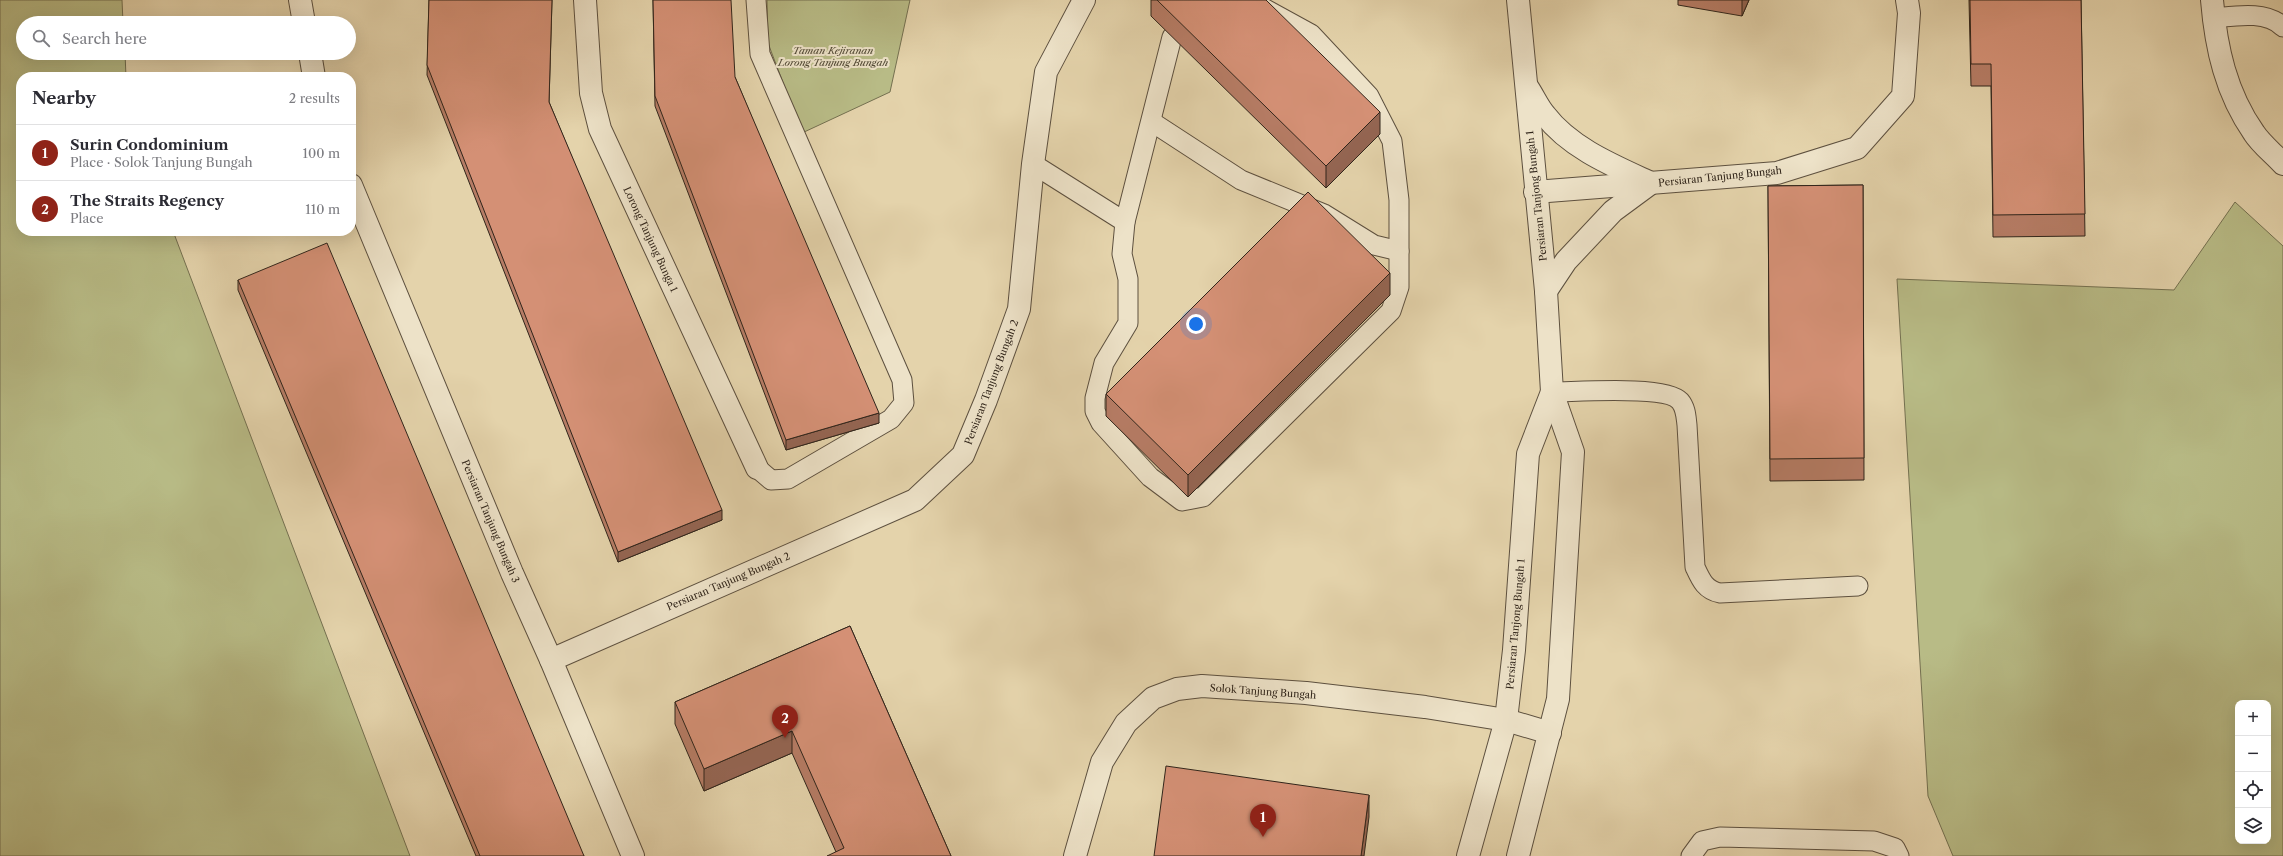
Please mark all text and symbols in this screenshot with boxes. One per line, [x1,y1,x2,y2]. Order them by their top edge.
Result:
search box [16,16,356,60]
icon: search [30,27,52,49]
text: Search here [62,29,147,48]
park label: Taman Kejiranan Lorong Tanjung Bungah [777,44,888,69]
text: Nearby [32,88,96,108]
text: 2 results [289,90,340,106]
street label: Persiaran Tanjong Bungah 1 [1523,129,1550,262]
text: Surin Condominium [70,135,229,154]
text: 1 [42,145,48,161]
text: 100 m [302,145,340,161]
text: Place · Solok Tanjung Bungah [70,154,253,170]
street label: Persiaran Tanjung Bungah [1658,163,1783,189]
street label: Lorong Tanjung Bunga 1 [620,184,681,295]
text: The Straits Regency [70,191,224,210]
text: 2 [41,201,49,217]
text: 110 m [305,201,340,217]
text: Place [70,210,103,226]
your location [1186,314,1206,334]
street label: Persiaran Tanjung Bungah 2 [962,318,1021,447]
street label: Persiaran Tanjung Bungah 3 [459,458,522,585]
street label: Persiaran Tanjung Bungah 2 [665,549,792,613]
street label: Persiaran Tanjong Bungah 1 [1503,557,1528,690]
street label: Solok Tanjung Bungah [1209,681,1317,702]
map controls [2235,700,2271,844]
button: + [2235,700,2271,736]
pin: 2 [772,705,798,738]
button: − [2235,736,2271,772]
button: locate [2235,772,2271,808]
pin: 1 [1250,804,1276,837]
button: layers [2235,808,2271,844]

